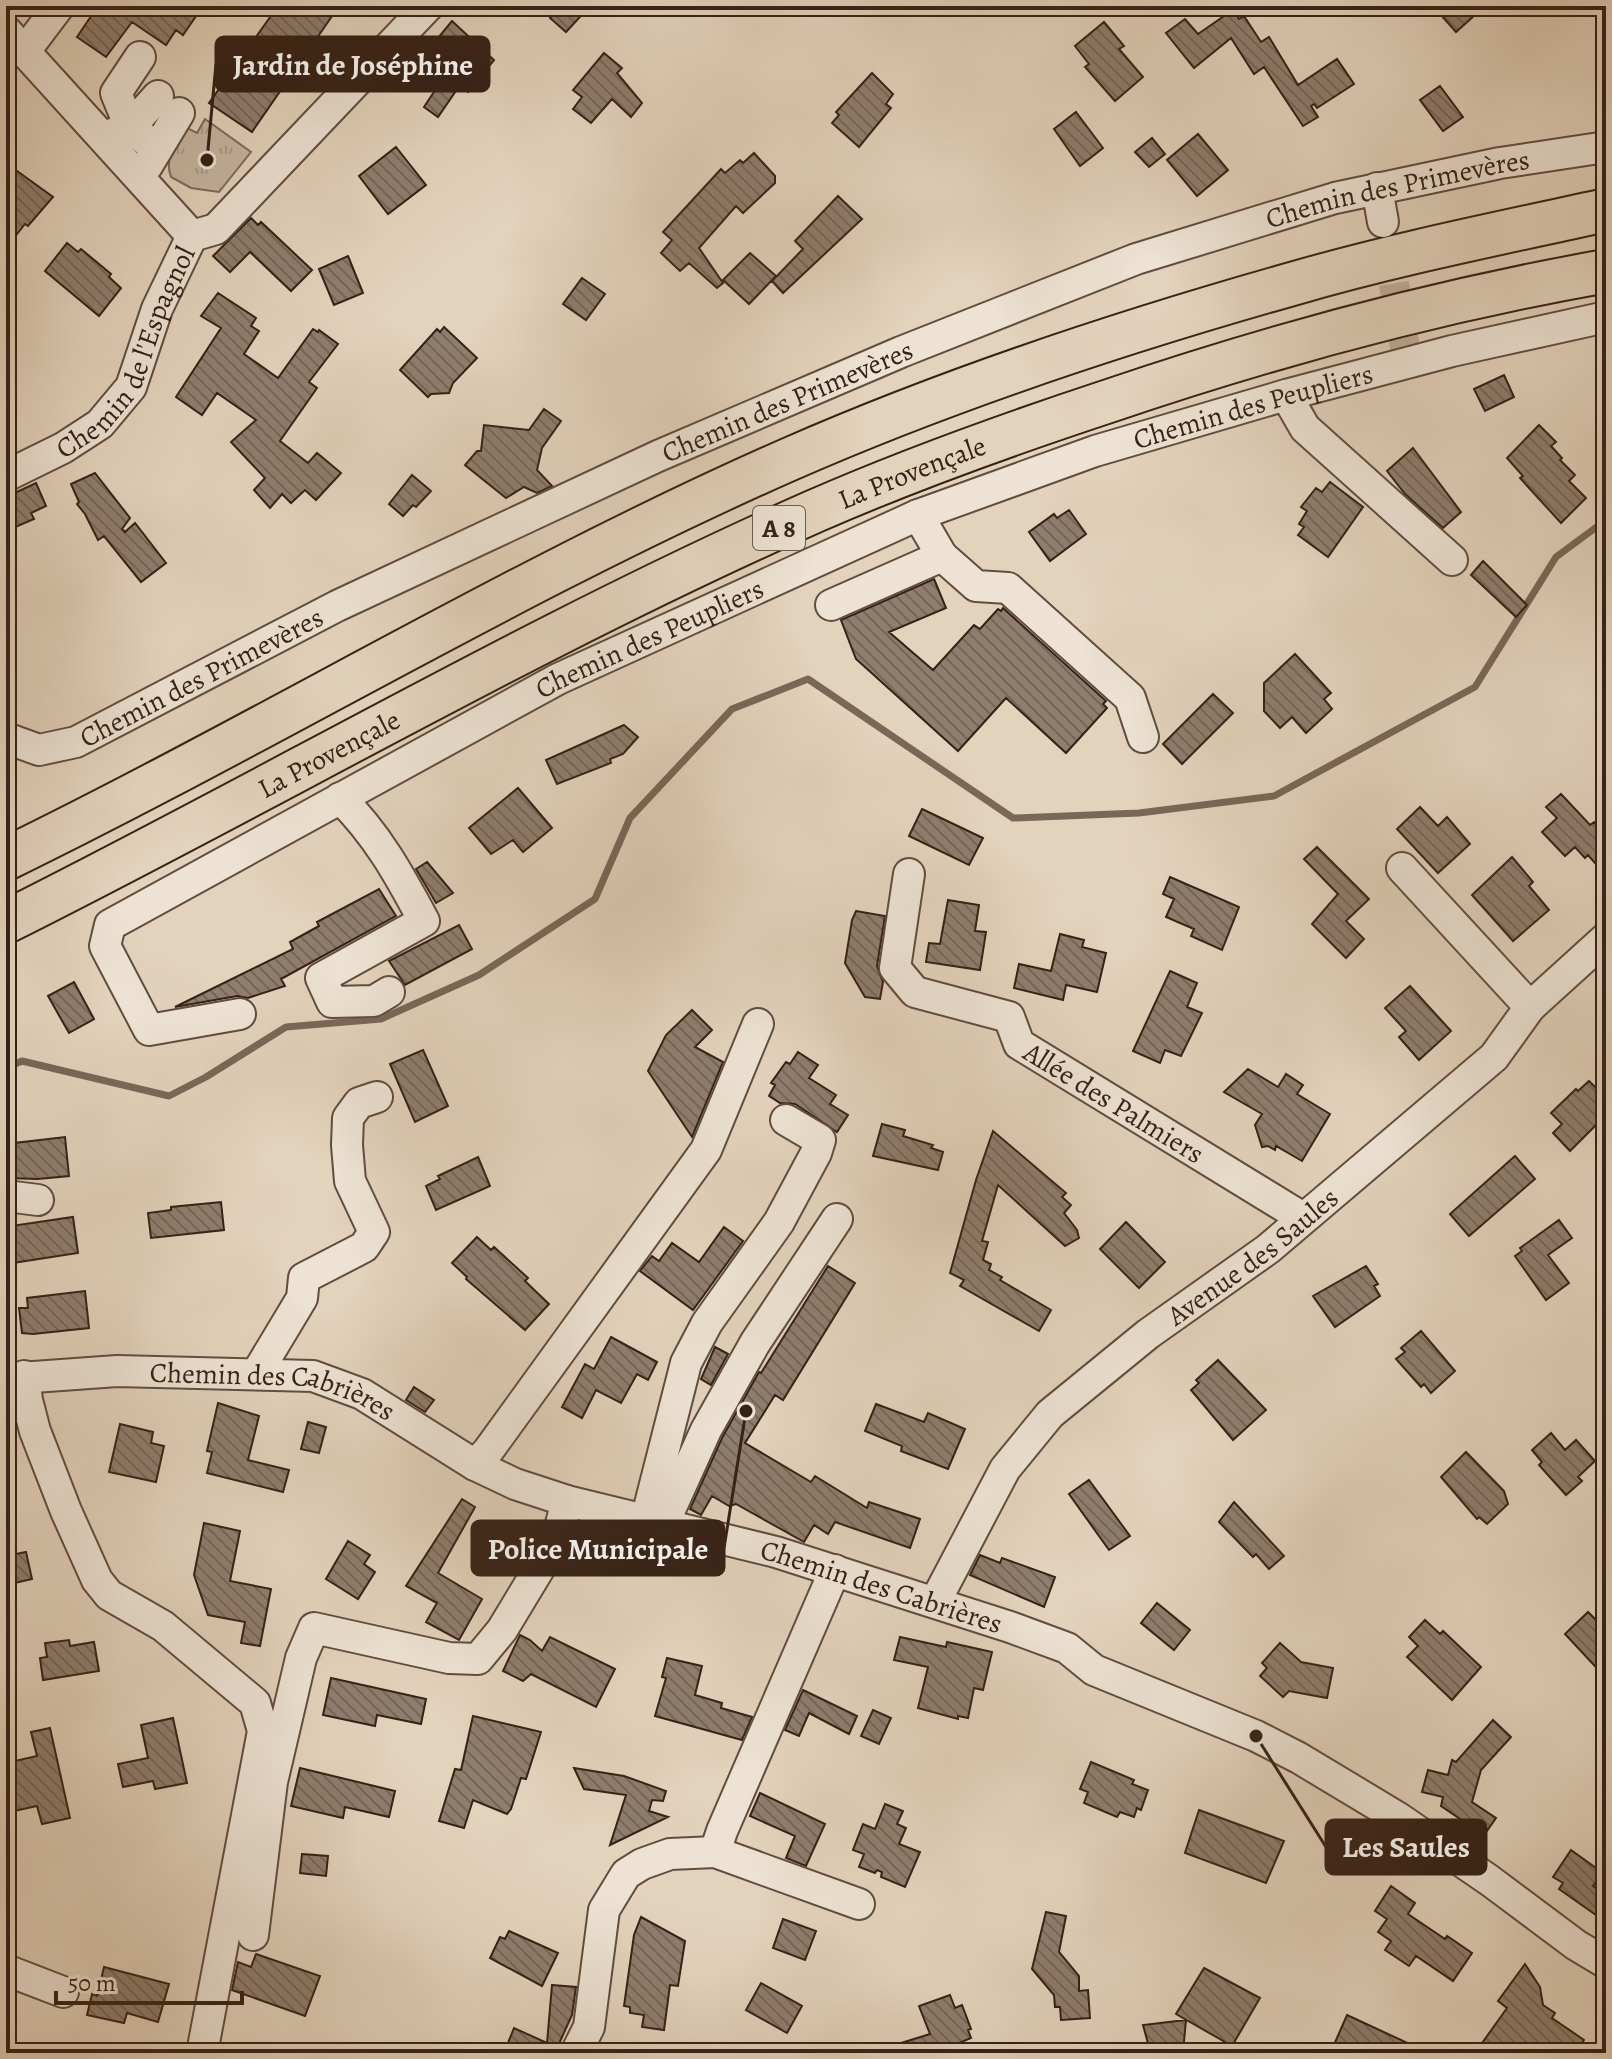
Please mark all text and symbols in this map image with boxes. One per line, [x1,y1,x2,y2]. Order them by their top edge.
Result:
callout: Jardin de Joséphine [216,37,489,91]
text: Jardin de Joséphine [233,45,473,85]
street label: Chemin des Primevères [1261,141,1532,238]
street label: Chemin de l'Espagnol [49,240,204,468]
street label: Chemin des Primevères [656,331,919,472]
street label: Chemin des Peupliers [1129,355,1377,459]
street label: La Provençale [832,427,991,519]
road number: A 8 [753,506,805,550]
street label: Chemin des Peupliers [529,570,770,708]
street label: Chemin des Primevères [73,598,330,757]
street label: La Provençale [251,701,407,808]
street label: Allée des Palmiers [1015,1033,1211,1173]
street label: Avenue des Saules [1159,1179,1347,1335]
street label: Chemin des Cabrières [149,1354,402,1430]
callout: Police Municipale [472,1521,724,1575]
text: Police Municipale [488,1529,708,1569]
street label: Chemin des Cabrières [757,1531,1007,1643]
callout: Les Saules [1326,1820,1486,1874]
text: Les Saules [1342,1827,1470,1867]
scale bar [56,1955,242,2005]
text: 50 m [68,1967,116,1999]

